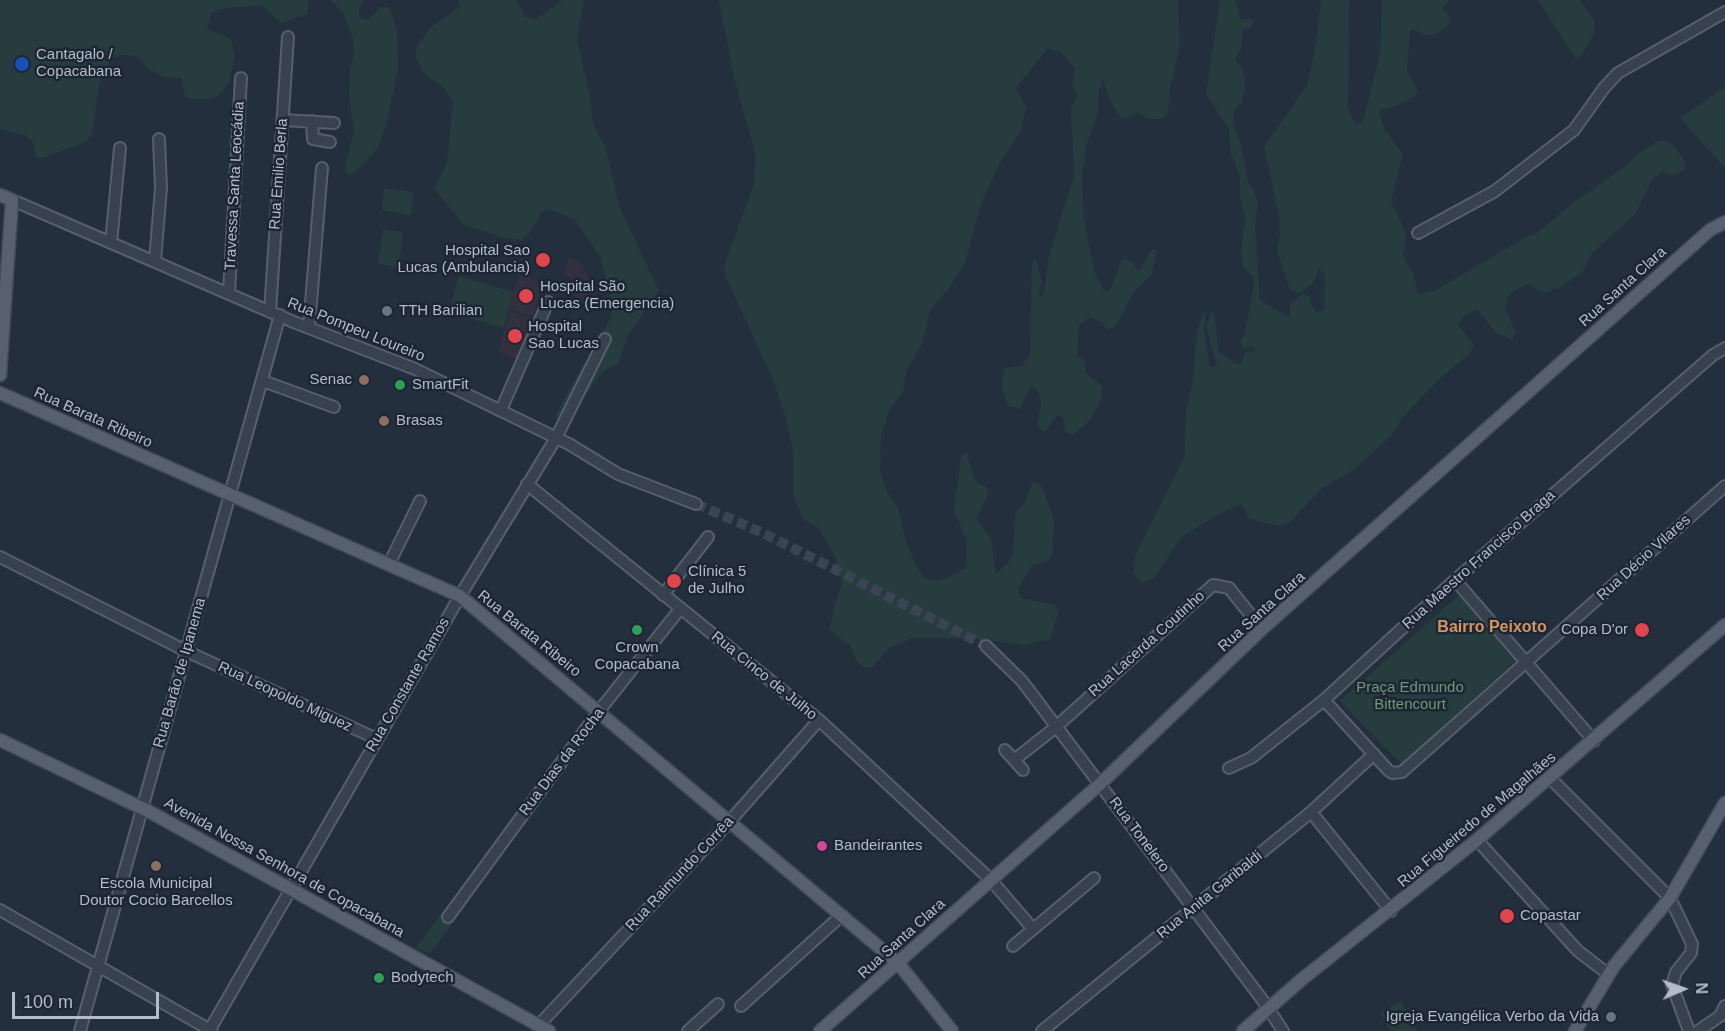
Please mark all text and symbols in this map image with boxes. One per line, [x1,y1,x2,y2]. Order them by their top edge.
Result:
place label: Cantagalo / Copacabana [36,46,121,81]
marker: Cantagalo / Copacabana [13,55,31,73]
street label: Travessa Santa Leocádia [222,101,248,271]
street label: Rua Emilio Berla [266,118,292,230]
place label: Hospital Sao Lucas (Ambulancia) [397,242,530,277]
street label: Rua Santa Clara [1576,243,1670,331]
marker: Hospital Sao Lucas (Ambulancia) [534,251,552,269]
place label: Hospital São Lucas (Emergencia) [540,278,674,313]
marker: Hospital São Lucas (Emergencia) [517,287,535,305]
street label: Rua Pompeu Loureiro [285,294,427,366]
place label: TTH Barilian [399,302,482,320]
marker: TTH Barilian [380,304,394,318]
place label: Hospital Sao Lucas [528,318,599,353]
marker: Hospital Sao Lucas [506,327,524,345]
place label: Senac [309,371,352,389]
marker: Senac [357,373,371,387]
place label: SmartFit [412,376,469,394]
marker: SmartFit [393,378,407,392]
street label: Rua Barata Ribeiro [31,384,155,452]
place label: Brasas [396,412,443,430]
marker: Brasas [377,414,391,428]
street label: Rua Maestro Francisco Braga [1399,487,1559,633]
street label: Rua Décio Vilares [1593,511,1695,605]
place label: Clínica 5 de Julho [688,563,746,598]
street label: Rua Santa Clara [1215,568,1309,656]
marker: Clínica 5 de Julho [665,572,683,590]
street label: Rua Barata Ribeiro [474,587,584,681]
street label: Rua Lacerda Coutinho [1085,587,1209,701]
street label: Rua Barão de Ipanema [150,596,210,750]
street label: Rua Constante Ramos [362,615,454,755]
district label: Bairro Peixoto [1437,618,1547,638]
place label: Copa D'or [1561,621,1628,639]
marker: Copa D'or [1633,621,1651,639]
marker: Crown Copacabana [630,623,644,637]
street label: Rua Cinco de Julho [707,628,821,724]
place label: Crown Copacabana [594,639,680,674]
street label: Rua Leopoldo Miguez [215,658,355,736]
park label: Praça Edmundo Bittencourt [1356,679,1464,714]
street label: Rua Dias da Rocha [516,705,608,819]
street label: Rua Figueiredo de Magalhães [1394,749,1560,891]
street label: Avenida Nossa Senhora de Copacabana [161,794,407,942]
street label: Rua Tonelero [1105,794,1173,876]
street label: Rua Raimundo Corrêa [622,813,738,935]
place label: Bandeirantes [834,837,922,855]
marker: Bandeirantes [815,839,829,853]
street label: Rua Anita Garibaldi [1154,847,1266,943]
marker: Escola Municipal Doutor Cocio Barcellos [149,859,163,873]
place label: Escola Municipal Doutor Cocio Barcellos [79,875,233,910]
street label: Rua Santa Clara [855,895,949,983]
marker: Copastar [1498,907,1516,925]
place label: Copastar [1520,907,1581,925]
north arrow [1653,959,1713,1019]
place label: Bodytech [391,969,454,987]
marker: Bodytech [372,971,386,985]
scale bar [15,980,162,1018]
text: N [1693,982,1710,994]
text: 100 m [23,992,73,1012]
place label: Igreja Evangélica Verbo da Vida [1386,1008,1599,1026]
marker: Igreja Evangélica Verbo da Vida [1604,1010,1618,1024]

